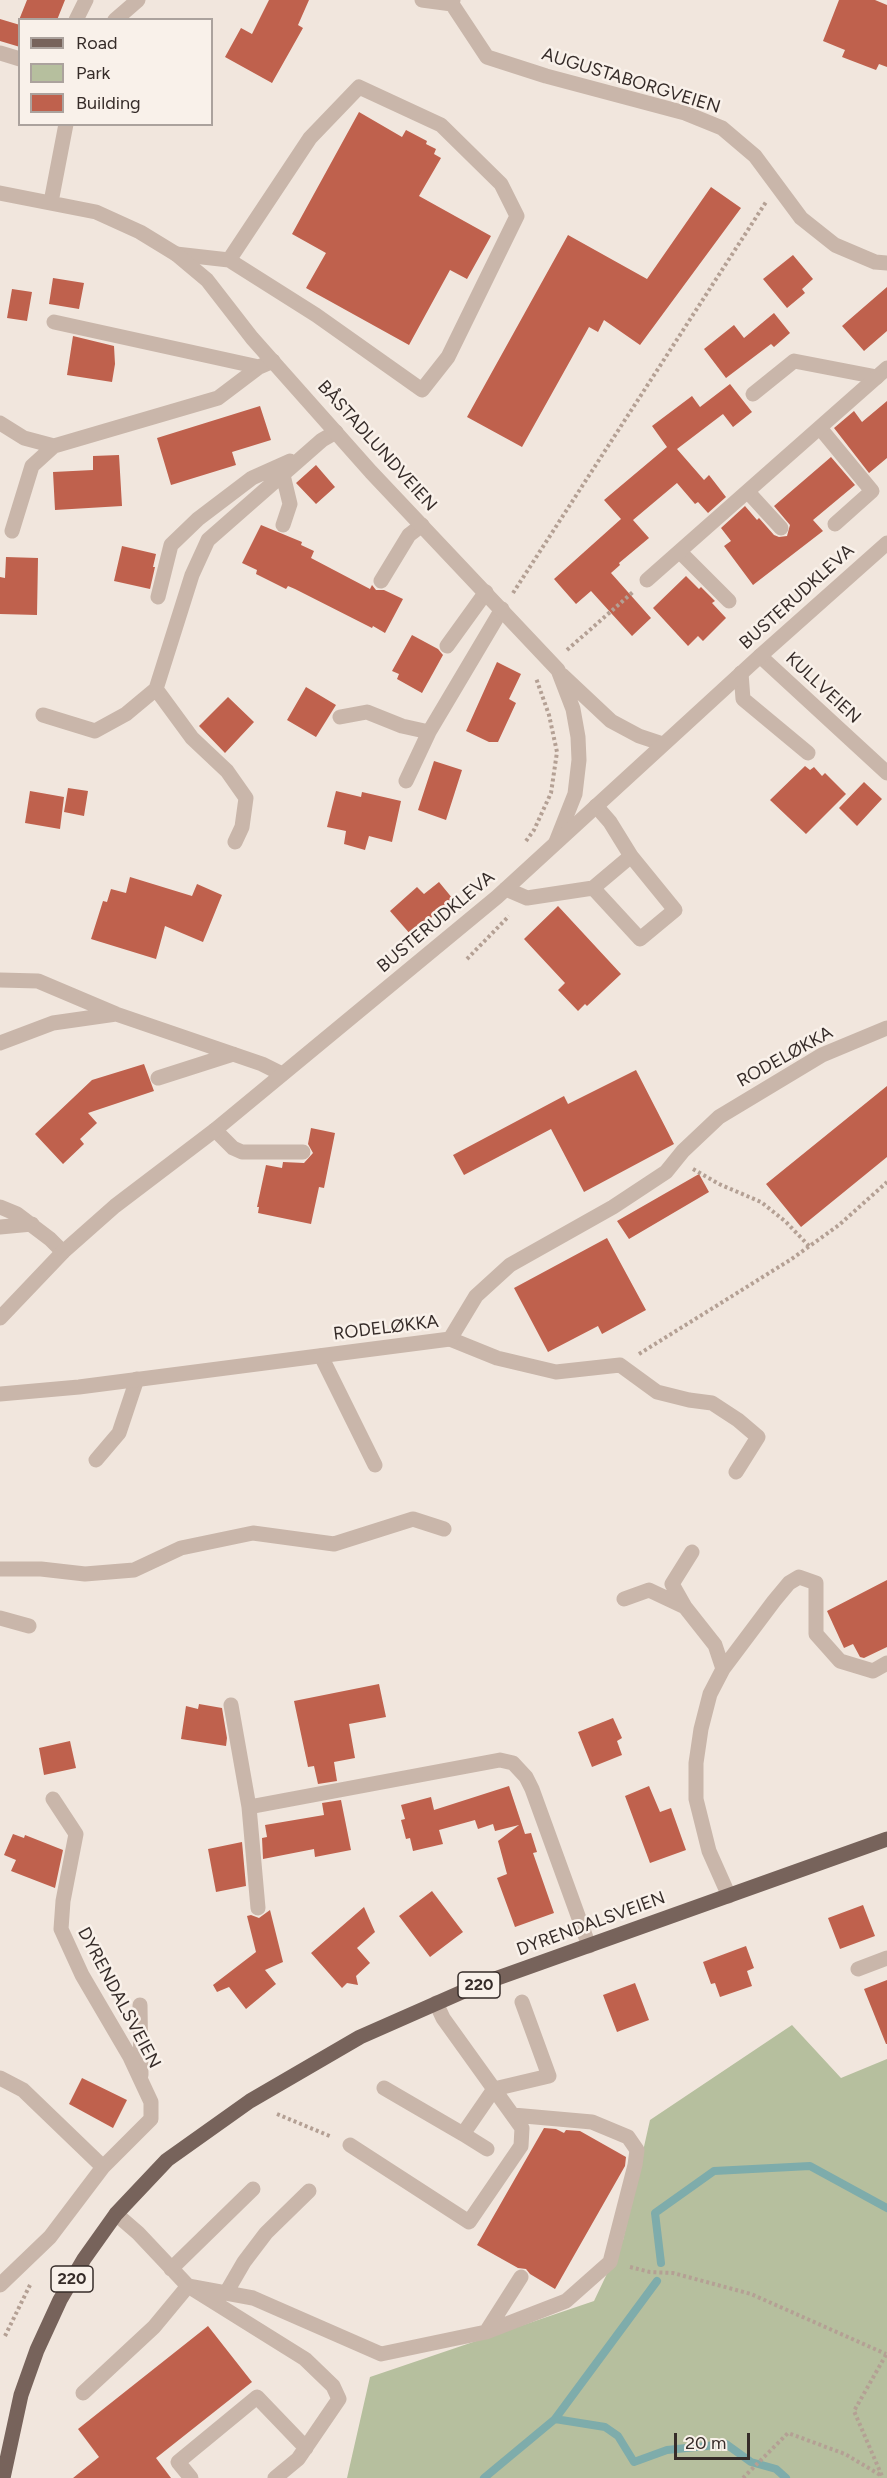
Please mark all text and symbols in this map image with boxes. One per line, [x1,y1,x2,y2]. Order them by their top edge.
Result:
legend [18,18,213,126]
text: Road [76,32,117,54]
street label: AUGUSTABORGVEIEN [539,44,723,118]
text: Park [76,62,110,84]
text: Building [76,92,141,114]
street label: BÅSTADLUNDVEIEN [313,376,441,516]
street label: BUSTERUDKLEVA [735,540,859,654]
street label: KULLVEIEN [781,648,865,728]
street label: BUSTERUDKLEVA [373,867,499,977]
street label: RODELØKKA [733,1022,837,1092]
street label: RODELØKKA [332,1311,440,1345]
street label: DYRENDALSVEIEN [514,1887,668,1961]
street label: DYRENDALSVEIEN [73,1924,165,2072]
road number: 220 [458,1972,500,1998]
road number: 220 [51,2266,93,2292]
scale bar [677,2421,754,2459]
text: 20 m [685,2432,726,2454]

